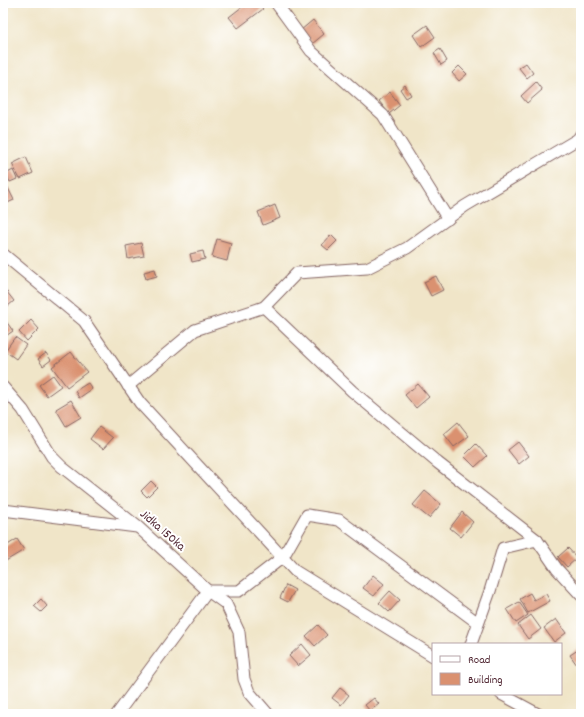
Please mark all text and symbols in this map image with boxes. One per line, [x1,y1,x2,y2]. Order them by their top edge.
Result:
street label: Jidka 150ka [135,506,190,557]
legend [432,643,562,695]
text: Road [468,652,490,669]
text: Building [468,672,503,689]

